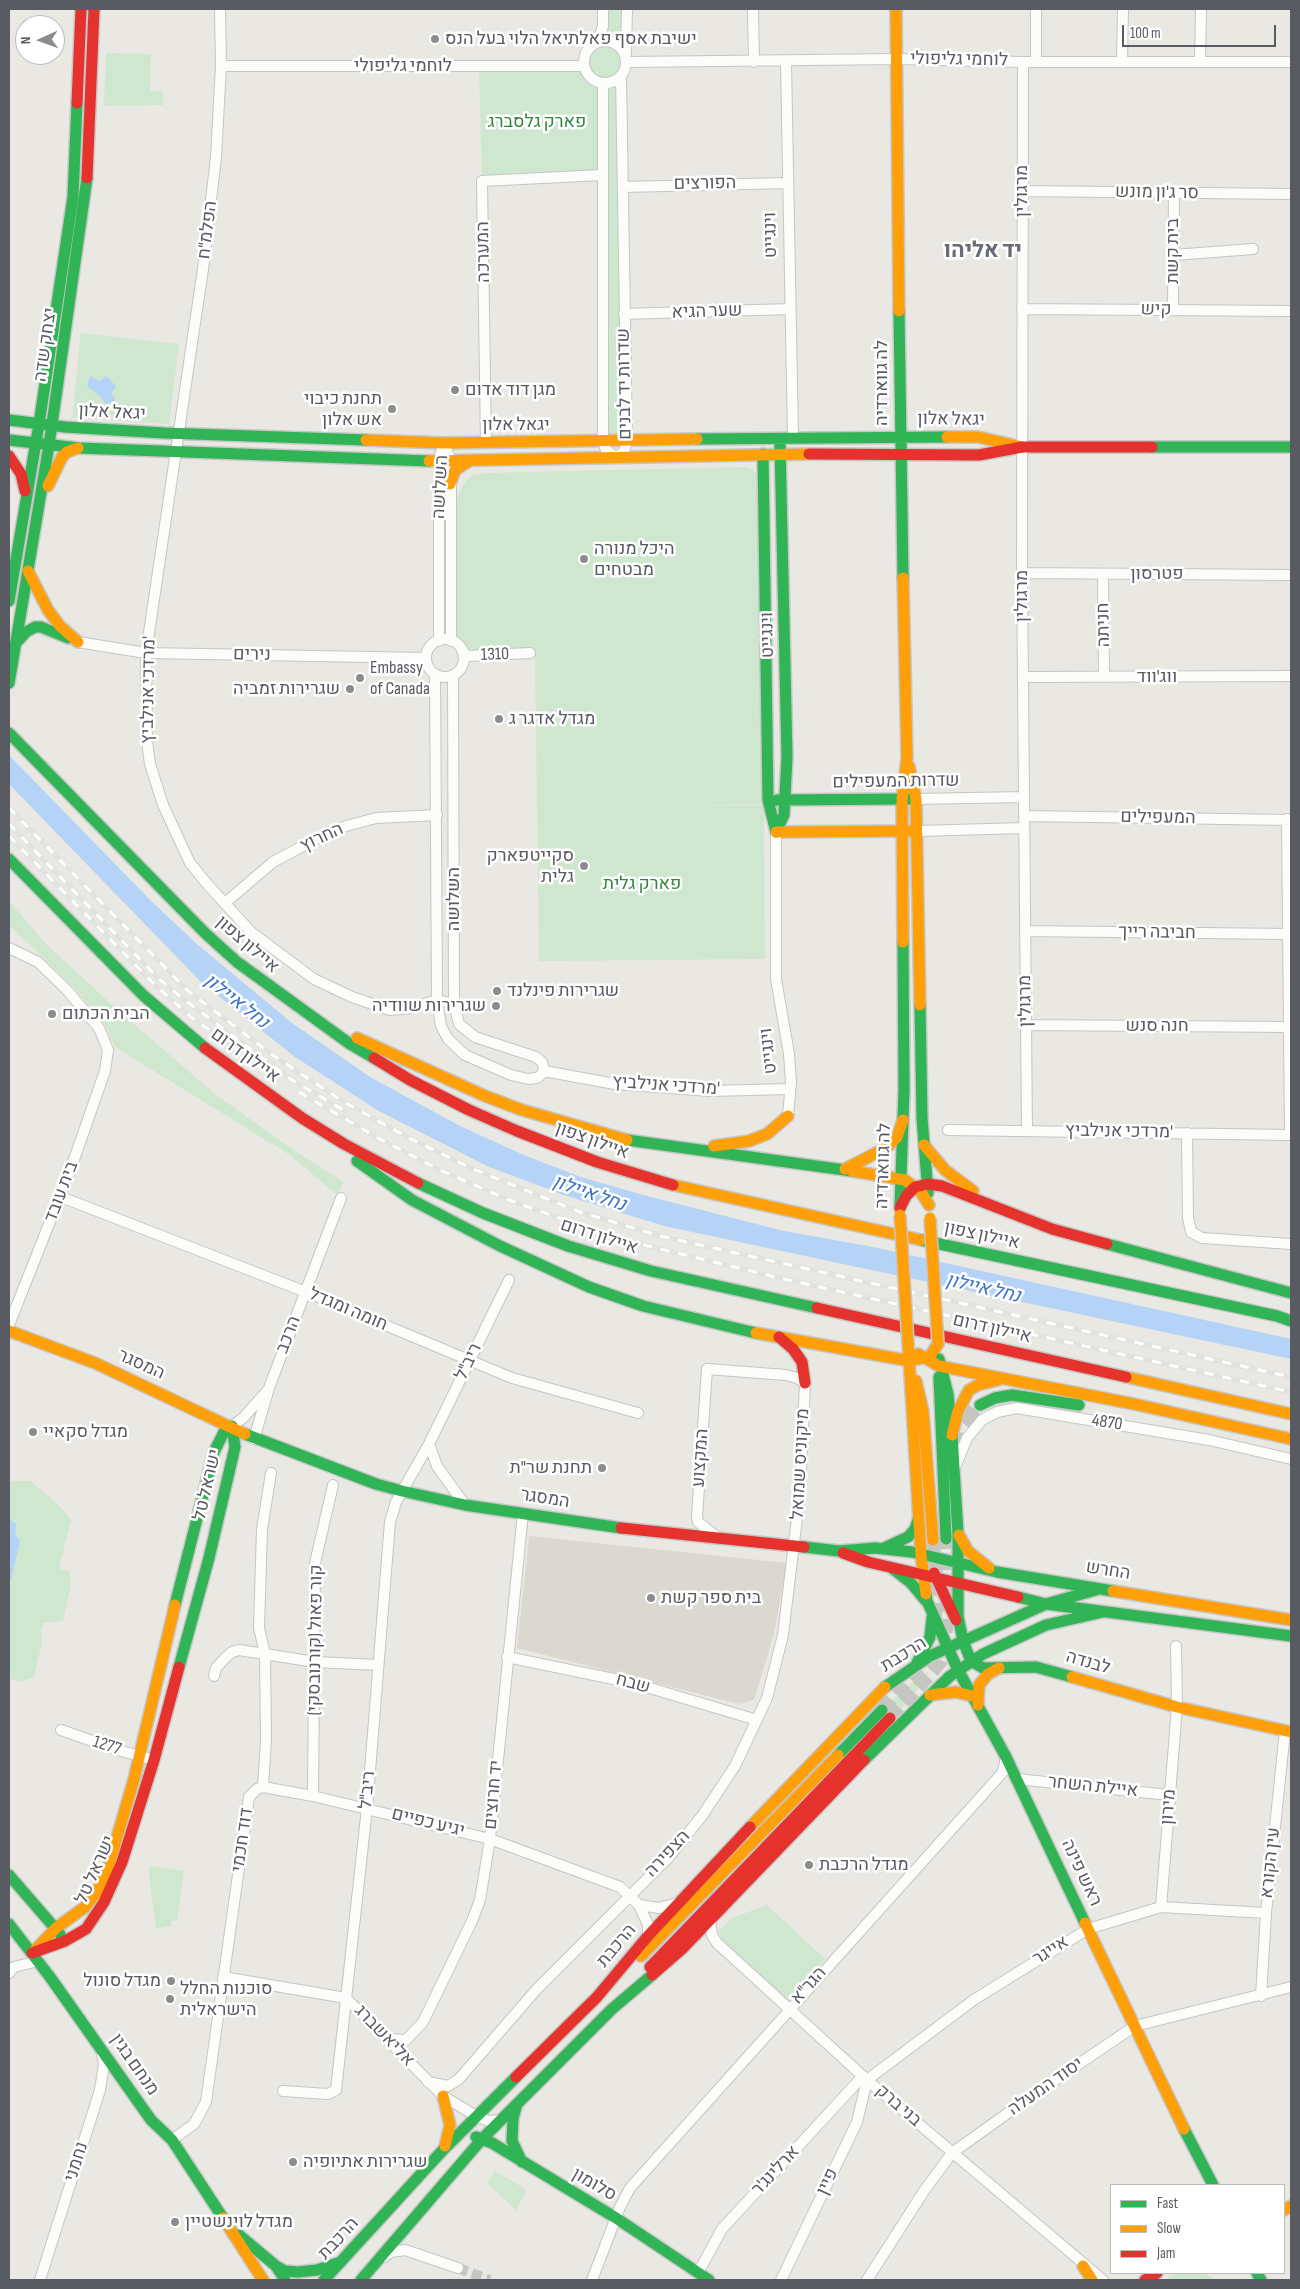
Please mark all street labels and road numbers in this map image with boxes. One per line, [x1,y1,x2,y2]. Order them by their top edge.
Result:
street label: לוחמי גליפולי [910,48,1008,72]
street label: לוחמי גליפולי [354,55,452,77]
street label: מרגולין [1011,165,1033,217]
street label: הפורצים [673,173,737,195]
street label: סר ג'ון מונש [1115,181,1199,205]
street label: הפלמ"ח [194,200,222,260]
street label: וינגייט [760,212,782,258]
street label: בית קשת [1162,218,1184,284]
street label: המערכה [473,221,495,283]
street label: קיש [1140,299,1172,321]
street label: שער הגיא [671,300,743,324]
street label: יצחק שדה [30,307,62,383]
street label: שדרות יד לבנים [613,328,637,440]
street label: לה גווארדיה [871,340,893,426]
street label: יגאל אלון [78,400,146,426]
street label: יגאל אלון [917,409,985,431]
street label: יגאל אלון [482,414,550,436]
street label: השלושה [429,454,453,520]
street label: פטרסון [1130,563,1184,585]
street label: מרגולין [1011,570,1033,622]
street label: חניתה [1093,602,1115,648]
street label: וינגייט [757,612,779,658]
street label: מרדכי אנילביץ' [137,636,161,744]
street label: נירים [233,644,271,666]
street label: 1310 [481,644,509,666]
street label: ווג'ווד [1137,666,1177,688]
street label: שדרות המעפילים [832,770,960,794]
street label: המעפילים [1120,807,1196,829]
street label: החרוץ [297,819,347,857]
street label: השלושה [443,867,465,931]
street label: איילון צפון [211,912,283,978]
street label: חביבה רייך [1118,922,1196,944]
street label: מרגולין [1015,975,1037,1027]
street label: חנה סנש [1125,1015,1189,1037]
street label: איילון דרום [206,1024,284,1088]
street label: וינגייט [756,1027,782,1075]
street label: מרדכי אנילביץ' [612,1071,720,1101]
street label: איילון צפון [552,1118,632,1164]
street label: מרדכי אנילביץ' [1065,1120,1173,1144]
street label: לה גווארדיה [872,1123,896,1209]
street label: בית עובד [41,1158,83,1226]
street label: איילון דרום [558,1214,640,1260]
street label: איילון צפון [942,1217,1022,1255]
street label: חומה ומגדל [305,1284,391,1336]
street label: איילון דרום [951,1309,1033,1349]
street label: הרכב [272,1313,306,1357]
street label: ריב"ל [451,1340,487,1384]
street label: המסגר [114,1345,168,1385]
street label: מיקוניס שמואל [787,1408,815,1520]
street label: 4870 [1090,1410,1124,1436]
street label: המקצוע [688,1428,714,1488]
street label: ישראל טל [189,1447,227,1523]
street label: המסגר [519,1484,571,1514]
street label: החרש [1084,1557,1132,1585]
street label: קור פאול (קורנובסקי) [304,1564,328,1716]
street label: הרכבת [877,1633,931,1677]
street label: לבנדה [1063,1646,1113,1680]
street label: שבח [613,1669,653,1699]
street label: 1277 [90,1731,124,1761]
street label: יד חרוצים [480,1759,508,1831]
street label: ריב"ל [356,1770,380,1810]
street label: איילת השחר [1047,1772,1139,1802]
street label: מירון [1157,1788,1181,1826]
street label: יגיע כפיים [389,1804,467,1842]
street label: דוד חכמי [228,1807,258,1873]
street label: הצפירה [641,1826,695,1882]
street label: עין הקורא [1257,1826,1285,1900]
street label: ישראל טל [71,1832,121,1908]
street label: ראש פינה [1056,1836,1106,1910]
street label: הרכבת [593,1920,641,1972]
street label: אייגר [1029,1932,1073,1970]
street label: הגר"א [787,1963,831,2009]
street label: אליאשברג [349,2001,419,2071]
street label: מנחם בגין [105,2030,163,2100]
street label: יסוד המעלה [1004,2053,1088,2121]
street label: בני ברק [871,2080,925,2132]
street label: נחמני [60,2139,94,2185]
street label: ארלינג'ר [748,2142,804,2200]
street label: סלומון [568,2164,620,2206]
street label: פיין [812,2165,844,2199]
street label: הרכבת [314,2213,364,2265]

